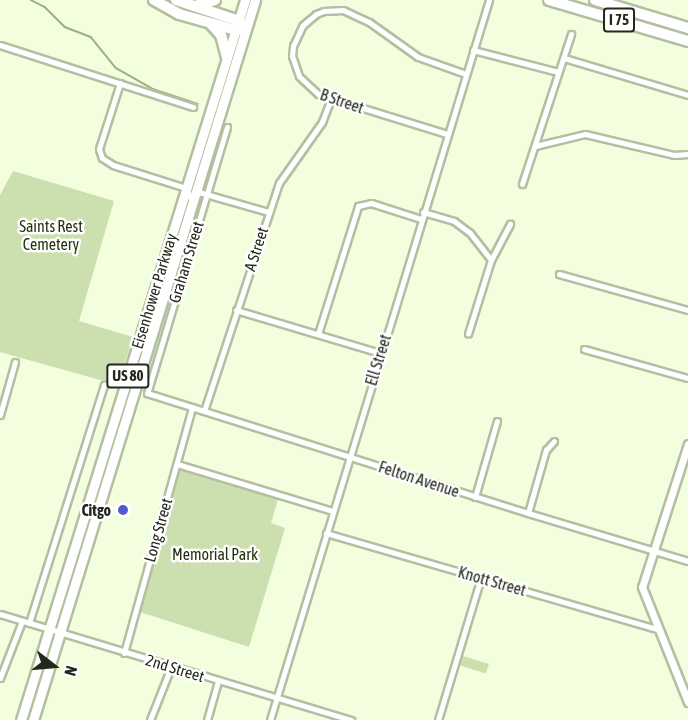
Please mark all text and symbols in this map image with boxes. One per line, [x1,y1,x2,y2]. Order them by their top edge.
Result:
road number: I 75 [602,8,636,32]
street label: B Street [318,85,366,117]
park label: Saints Rest Cemetery [19,216,83,254]
street label: Graham Street [164,219,208,305]
street label: A Street [240,225,272,273]
street label: Eisenhower Parkway [127,231,181,351]
street label: Ell Street [361,332,395,388]
road number: US 80 [106,364,150,388]
street label: Felton Avenue [376,457,462,501]
street label: Long Street [140,496,176,564]
place label: Citgo [81,500,111,520]
marker: Citgo [116,503,130,517]
park label: Memorial Park [172,544,258,564]
street label: Knott Street [456,562,528,600]
north arrow [24,636,84,696]
street label: 2nd Street [143,650,207,686]
text: N [61,664,81,678]

